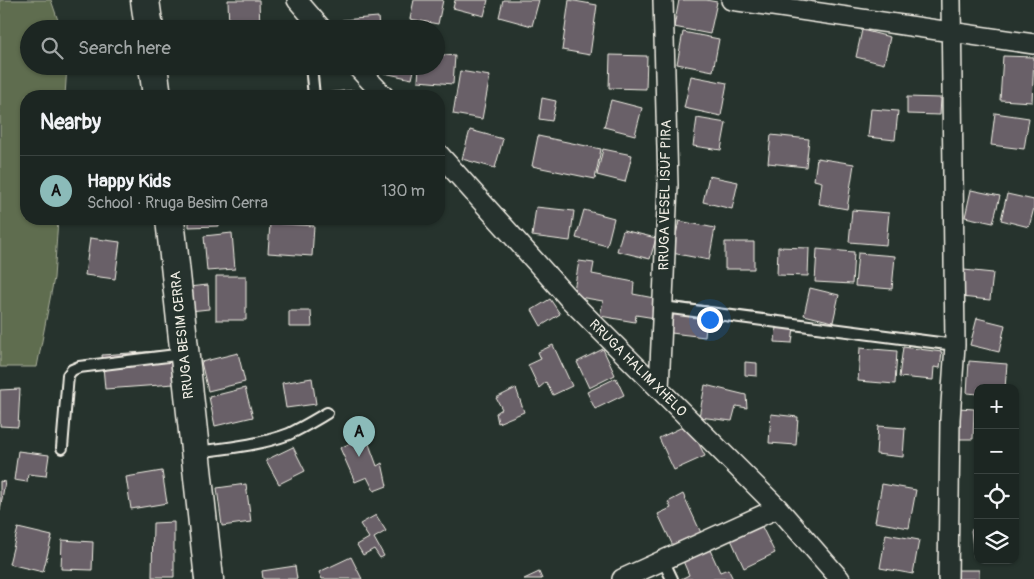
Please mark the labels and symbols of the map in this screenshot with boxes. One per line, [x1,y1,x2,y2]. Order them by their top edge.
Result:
street label: RRUGA VESEL ISUF PIRA [655,120,675,270]
street label: RRUGA BESIM CERRA [167,270,197,400]
your location [697,307,723,333]
street label: RRUGA HALIM XHELO [586,316,690,420]
pin: A [343,416,375,457]

